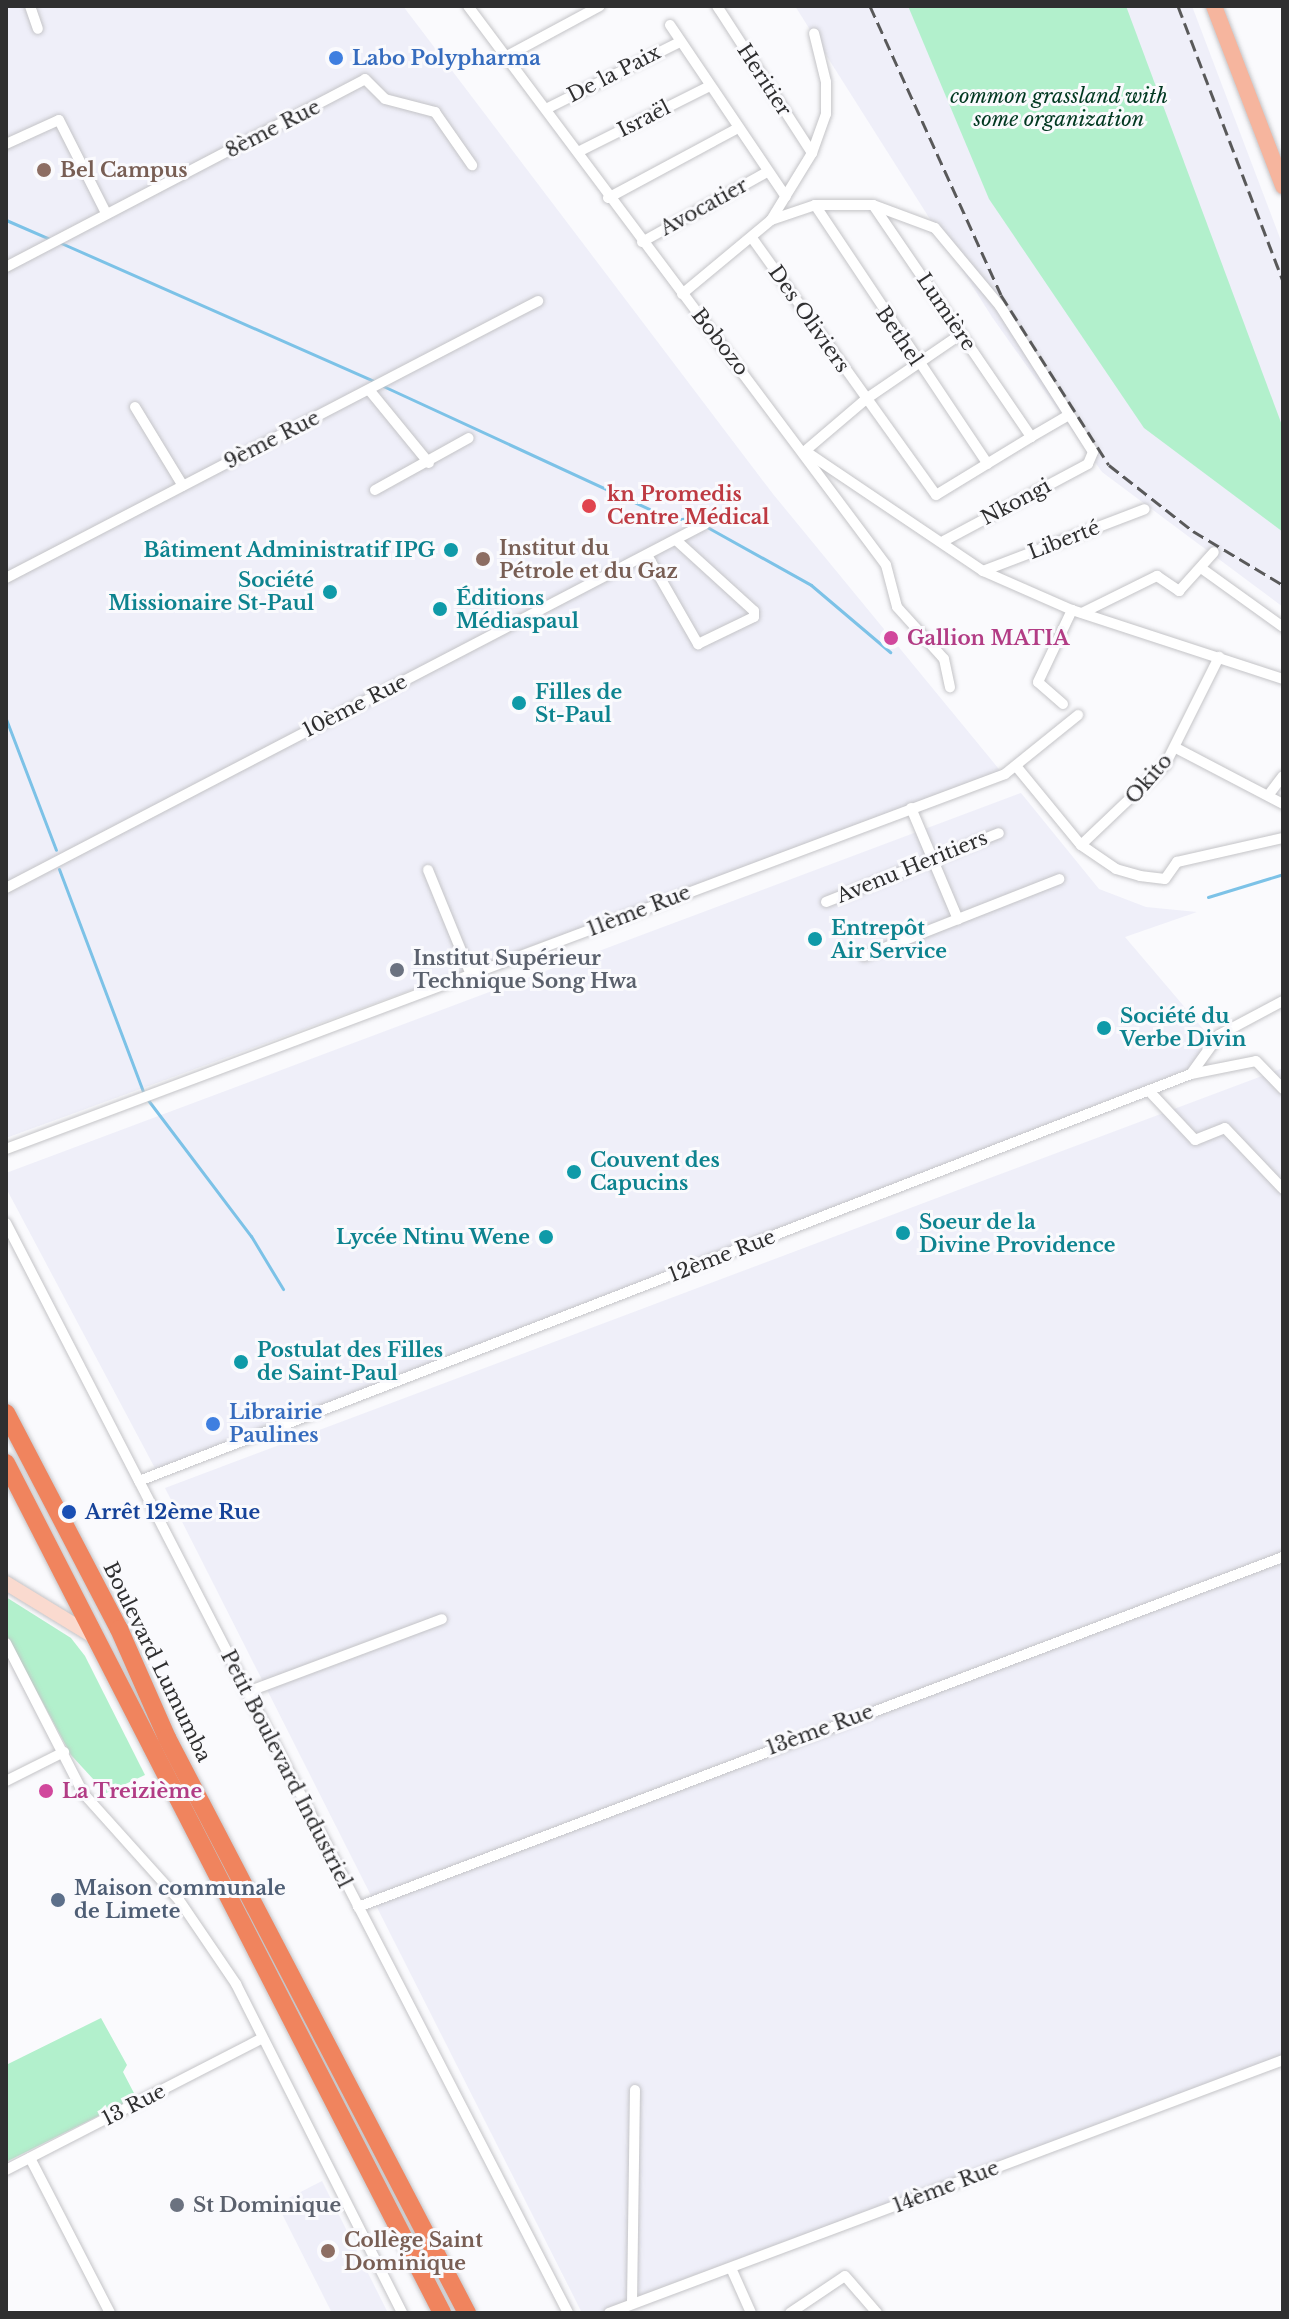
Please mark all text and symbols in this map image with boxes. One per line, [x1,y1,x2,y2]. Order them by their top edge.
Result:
street label: Heritier [732,39,796,121]
street label: De la Paix [563,40,665,108]
place label: Labo Polypharma [352,46,541,70]
marker: Labo Polypharma [327,49,345,67]
park label: common grassland with some organization [949,85,1169,132]
street label: 8ème Rue [222,95,324,163]
street label: Israël [614,96,674,142]
place label: Bel Campus [60,158,188,182]
marker: Bel Campus [35,161,53,179]
street label: Avocatier [656,173,752,241]
street label: Des Oliviers [763,261,855,377]
street label: Lumière [911,269,981,355]
street label: Bethel [871,302,927,370]
street label: Bobozo [686,304,754,380]
street label: 9ème Rue [220,406,324,474]
street label: Nkongi [977,474,1055,530]
place label: kn Promedis Centre Médical [607,482,769,529]
marker: kn Promedis Centre Médical [578,495,600,517]
street label: Liberté [1025,515,1103,565]
place label: Institut du Pétrole et du Gaz [499,536,678,583]
place label: Bâtiment Administratif IPG [143,538,435,562]
marker: Bâtiment Administratif IPG [442,541,460,559]
marker: Institut du Pétrole et du Gaz [474,550,492,568]
place label: Société Missionaire St-Paul [108,568,314,615]
marker: Société Missionaire St-Paul [321,583,339,601]
place label: Éditions Médiaspaul [456,586,579,633]
marker: Éditions Médiaspaul [431,600,449,618]
place label: Gallion MATIA [907,626,1069,650]
marker: Gallion MATIA [882,629,900,647]
street label: 10ème Rue [299,669,411,743]
place label: Filles de St-Paul [535,680,622,727]
marker: Filles de St-Paul [510,694,528,712]
street label: Okito [1121,749,1177,809]
street label: Avenu Heritiers [833,826,991,908]
street label: 11ème Rue [584,880,694,942]
place label: Entrepôt Air Service [831,916,947,963]
marker: Entrepôt Air Service [806,930,824,948]
place label: Institut Supérieur Technique Song Hwa [413,946,638,993]
marker: Institut Supérieur Technique Song Hwa [388,961,406,979]
place label: Société du Verbe Divin [1120,1004,1246,1051]
marker: Société du Verbe Divin [1095,1019,1113,1037]
place label: Couvent des Capucins [590,1148,720,1195]
marker: Couvent des Capucins [565,1163,583,1181]
place label: Soeur de la Divine Providence [919,1210,1115,1257]
marker: Soeur de la Divine Providence [894,1224,912,1242]
place label: Lycée Ntinu Wene [335,1225,530,1249]
street label: 12ème Rue [665,1225,779,1287]
marker: Lycée Ntinu Wene [537,1228,555,1246]
place label: Postulat des Filles de Saint-Paul [257,1338,443,1385]
marker: Postulat des Filles de Saint-Paul [232,1353,250,1371]
place label: Librairie Paulines [229,1400,322,1447]
marker: Librairie Paulines [204,1415,222,1433]
place label: Arrêt 12ème Rue [85,1500,260,1524]
marker: Arrêt 12ème Rue [60,1503,78,1521]
street label: Boulevard Lumumba [98,1558,216,1766]
street label: Petit Boulevard Industriel [216,1646,356,1892]
street label: 13ème Rue [763,1700,877,1760]
place label: La Treizième [62,1779,203,1803]
marker: La Treizième [37,1782,55,1800]
place label: Maison communale de Limete [74,1876,286,1923]
marker: Maison communale de Limete [49,1891,67,1909]
street label: 13 Rue [98,2079,170,2131]
street label: 14ème Rue [890,2156,1002,2218]
place label: St Dominique [193,2193,341,2217]
marker: St Dominique [168,2196,186,2214]
place label: Collège Saint Dominique [344,2228,483,2275]
marker: Collège Saint Dominique [319,2242,337,2260]

